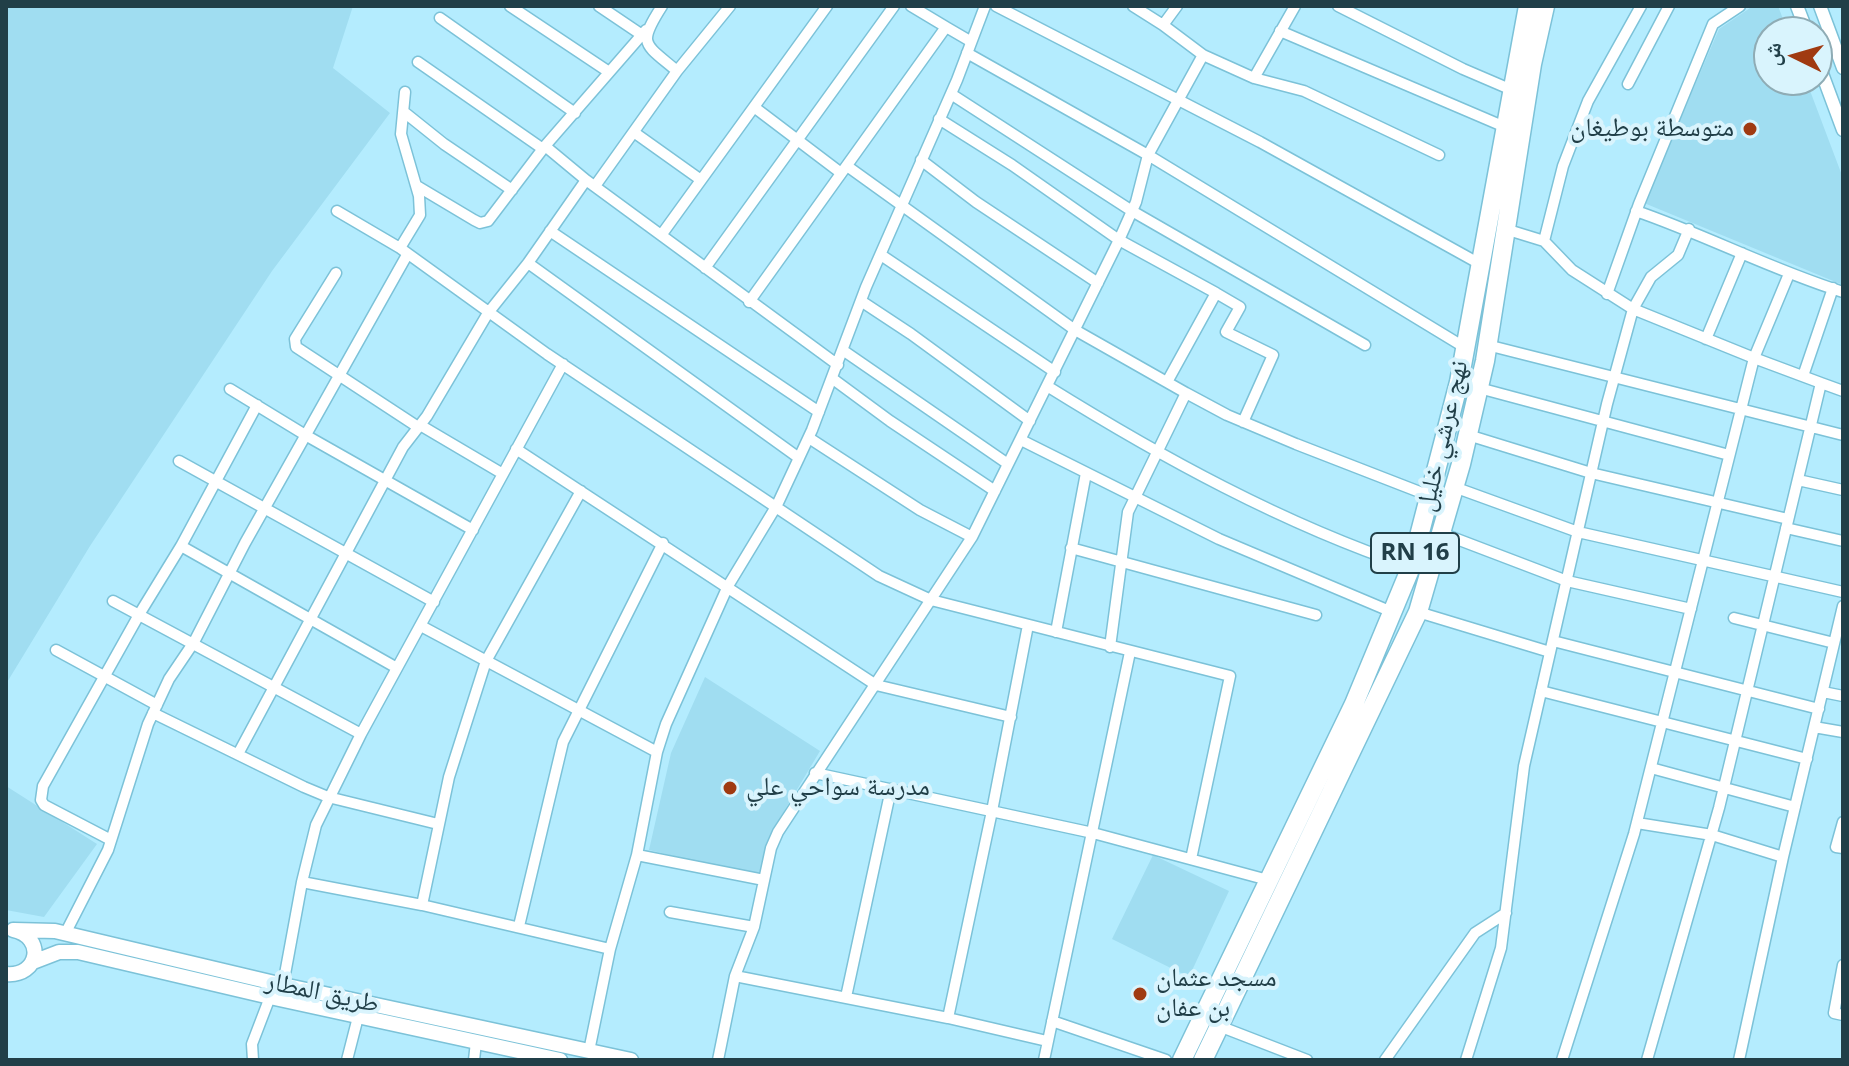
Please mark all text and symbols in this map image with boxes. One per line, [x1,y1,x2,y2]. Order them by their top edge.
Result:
north arrow [1753,16,1833,96]
text: ش [1755,41,1787,67]
place label: متوسطة بوطيغان [1570,113,1734,145]
marker: متوسطة بوطيغان [1741,120,1759,138]
street label: نهج عرشي خليل [1410,357,1476,515]
road number: RN 16 [1371,533,1459,573]
place label: مدرسة سواحي علي [746,772,930,804]
marker: مدرسة سواحي علي [721,779,739,797]
place label: مسجد عثمان بن عفان [1156,963,1277,1024]
street label: طريق المطار [262,966,382,1020]
marker: مسجد عثمان بن عفان [1131,985,1149,1003]

